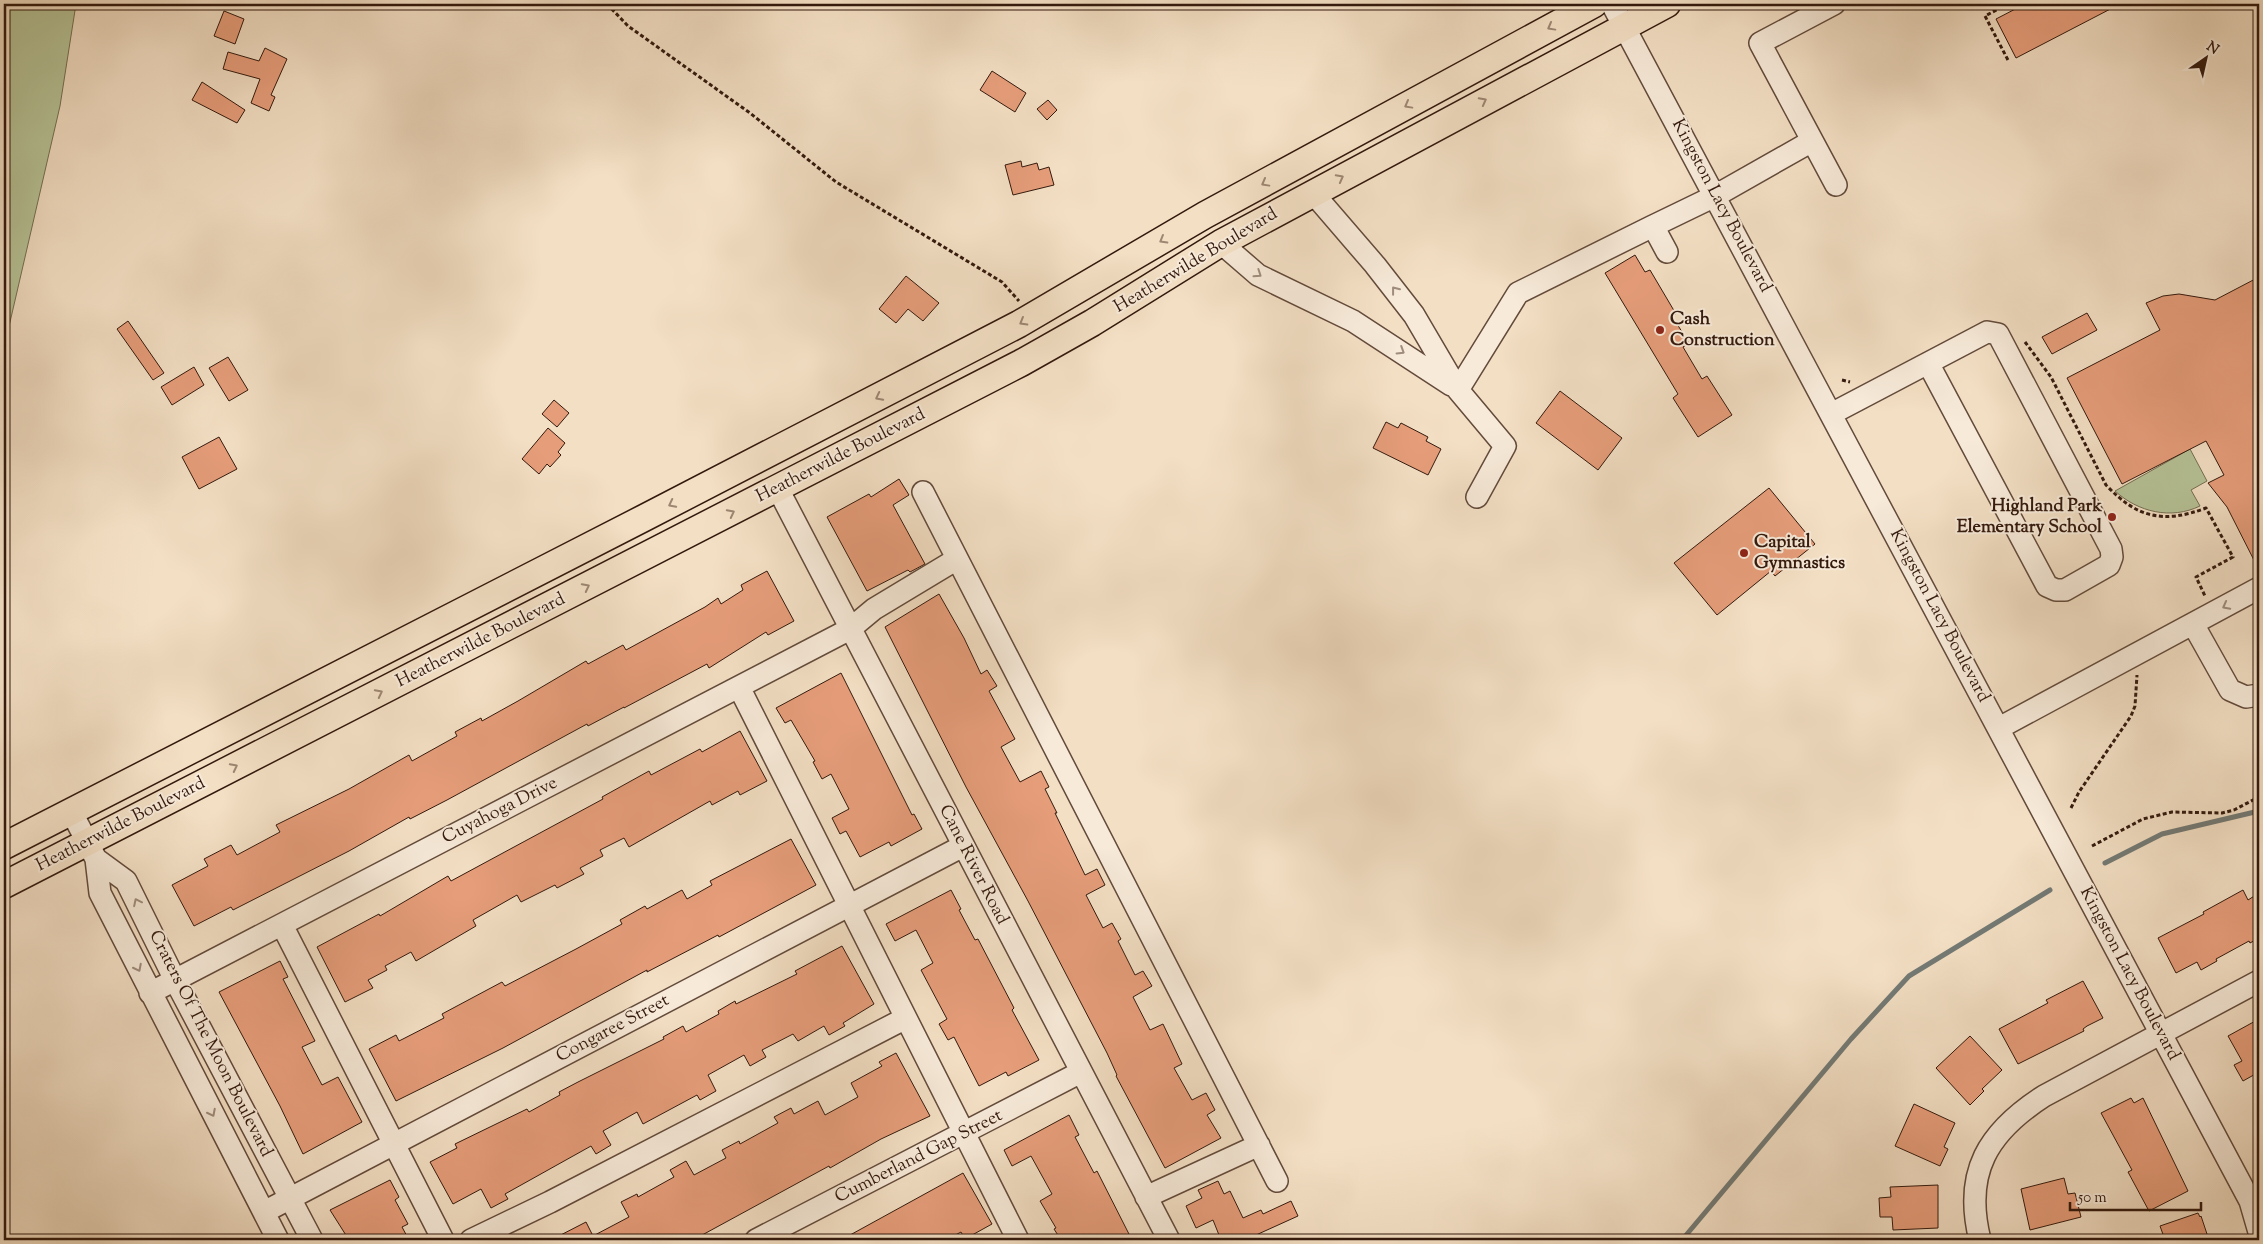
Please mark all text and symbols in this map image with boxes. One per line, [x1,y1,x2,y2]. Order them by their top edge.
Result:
one-way arrow [1547,21,1556,31]
north arrow [2180,32,2230,82]
text: N [2202,37,2222,60]
one-way arrow [1478,97,1487,107]
one-way arrow [1404,99,1413,109]
street label: Kingston Lacy Boulevard [1664,115,1778,297]
one-way arrow [1335,175,1344,185]
one-way arrow [1262,176,1271,186]
street label: Heatherwilde Boulevard [1109,202,1283,320]
one-way arrow [1160,233,1169,243]
one-way arrow [1252,268,1262,277]
one-way arrow [1392,287,1400,296]
place label: Cash Construction [1670,307,1775,354]
one-way arrow [1019,315,1028,325]
marker: Cash Construction [1654,324,1666,336]
one-way arrow [1395,345,1404,354]
one-way arrow [875,391,884,401]
street label: Heatherwilde Boulevard [752,402,930,510]
place label: Highland Park Elementary School [1957,494,2103,541]
one-way arrow [668,498,677,508]
one-way arrow [725,509,734,519]
marker: Highland Park Elementary School [2106,511,2118,523]
street label: Kingston Lacy Boulevard [1882,525,1996,707]
place label: Capital Gymnastics [1754,530,1845,577]
marker: Capital Gymnastics [1738,547,1750,559]
one-way arrow [581,583,590,593]
street label: Heatherwilde Boulevard [392,587,570,695]
one-way arrow [2223,600,2232,610]
one-way arrow [374,689,383,699]
one-way arrow [229,763,238,773]
street label: Heatherwilde Boulevard [32,771,210,879]
street label: Cuyahoga Drive [438,771,562,851]
street label: Cane River Road [932,801,1014,929]
street label: Kingston Lacy Boulevard [2072,883,2186,1065]
one-way arrow [132,898,143,907]
street label: Craters Of The Moon Boulevard [141,926,279,1162]
one-way arrow [132,963,142,972]
street label: Congaree Street [552,988,674,1070]
street label: Cumberland Gap Street [831,1103,1007,1211]
one-way arrow [206,1108,216,1117]
scale bar [2070,1179,2202,1211]
text: 50 m [2077,1188,2107,1209]

